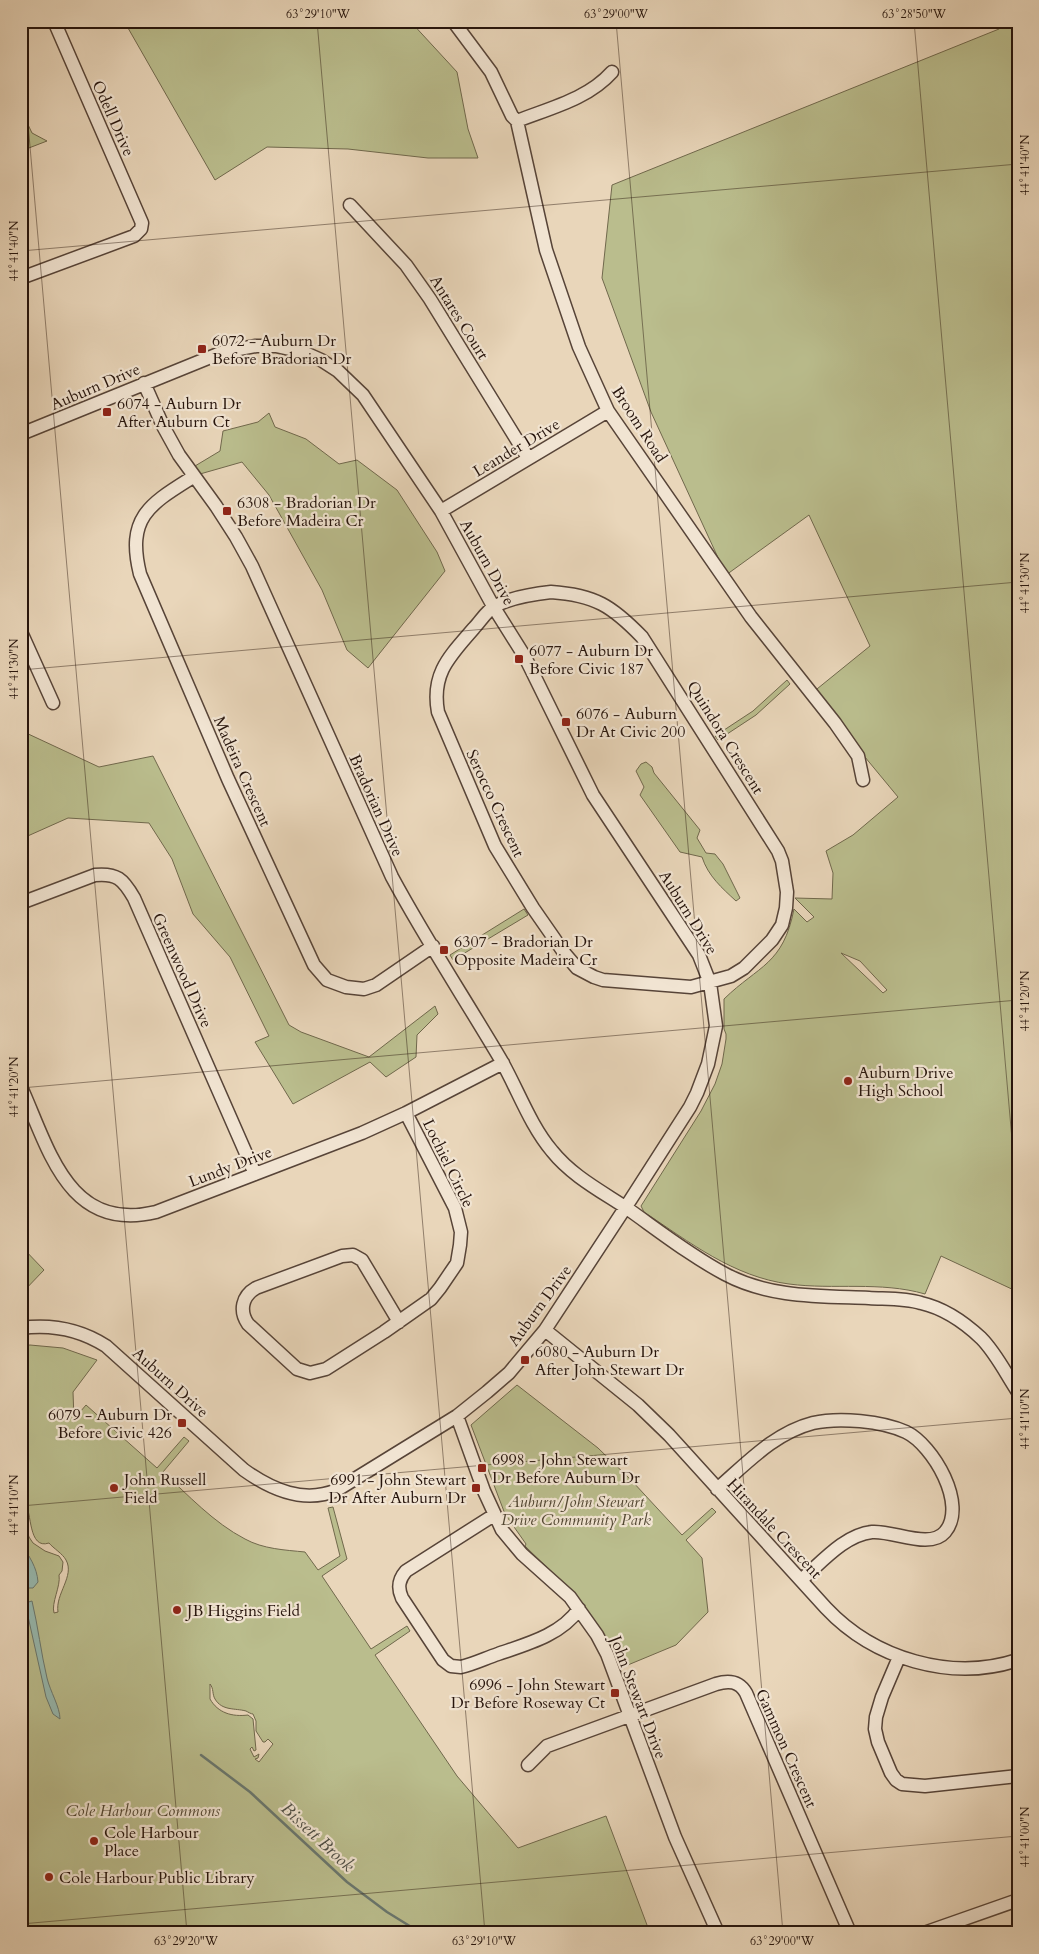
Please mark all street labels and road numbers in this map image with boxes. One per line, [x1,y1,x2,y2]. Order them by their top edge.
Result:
street label: Odell Drive [87,77,140,160]
street label: Antares Court [424,271,494,364]
street label: Auburn Drive [47,358,144,416]
street label: Broom Road [606,382,672,467]
street label: Leander Drive [469,413,564,482]
street label: Auburn Drive [454,515,520,610]
street label: Quindora Crescent [681,677,769,798]
street label: Madeira Crescent [208,713,276,830]
street label: Serocco Crescent [460,746,530,861]
street label: Bradorian Drive [344,751,409,860]
street label: Auburn Drive [654,866,723,959]
street label: Greenwood Drive [147,909,217,1031]
street label: Lochiel Circle [417,1116,479,1211]
street label: Lundy Drive [186,1141,275,1193]
street label: Auburn Drive [503,1261,577,1351]
street label: Auburn Drive [128,1343,213,1423]
street label: Hirandale Crescent [722,1474,827,1584]
street label: John Stewart Drive [604,1631,672,1762]
street label: Gammon Crescent [750,1685,822,1811]

